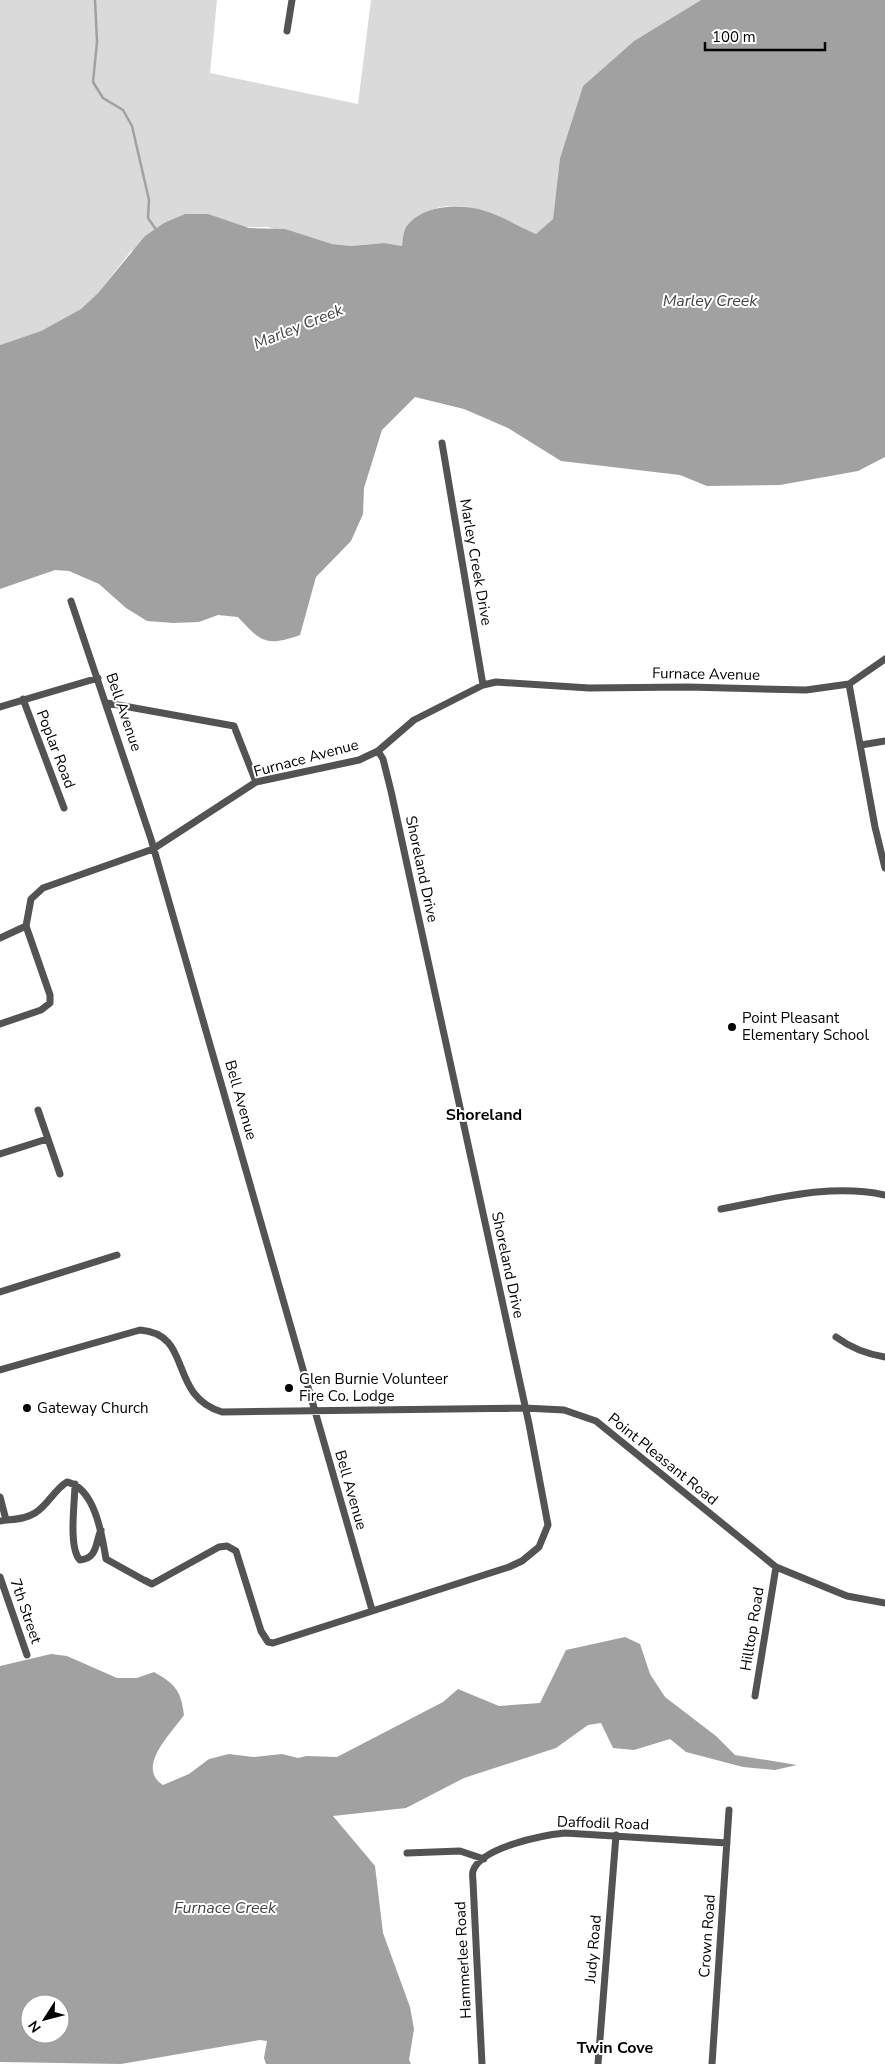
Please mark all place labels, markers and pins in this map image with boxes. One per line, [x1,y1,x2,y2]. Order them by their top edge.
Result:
place label: Point Pleasant Elementary School [742,1008,869,1045]
marker: Point Pleasant Elementary School [726,1021,738,1033]
place label: Glen Burnie Volunteer Fire Co. Lodge [299,1369,449,1406]
marker: Glen Burnie Volunteer Fire Co. Lodge [283,1382,295,1394]
place label: Gateway Church [37,1398,149,1418]
marker: Gateway Church [21,1402,33,1414]

